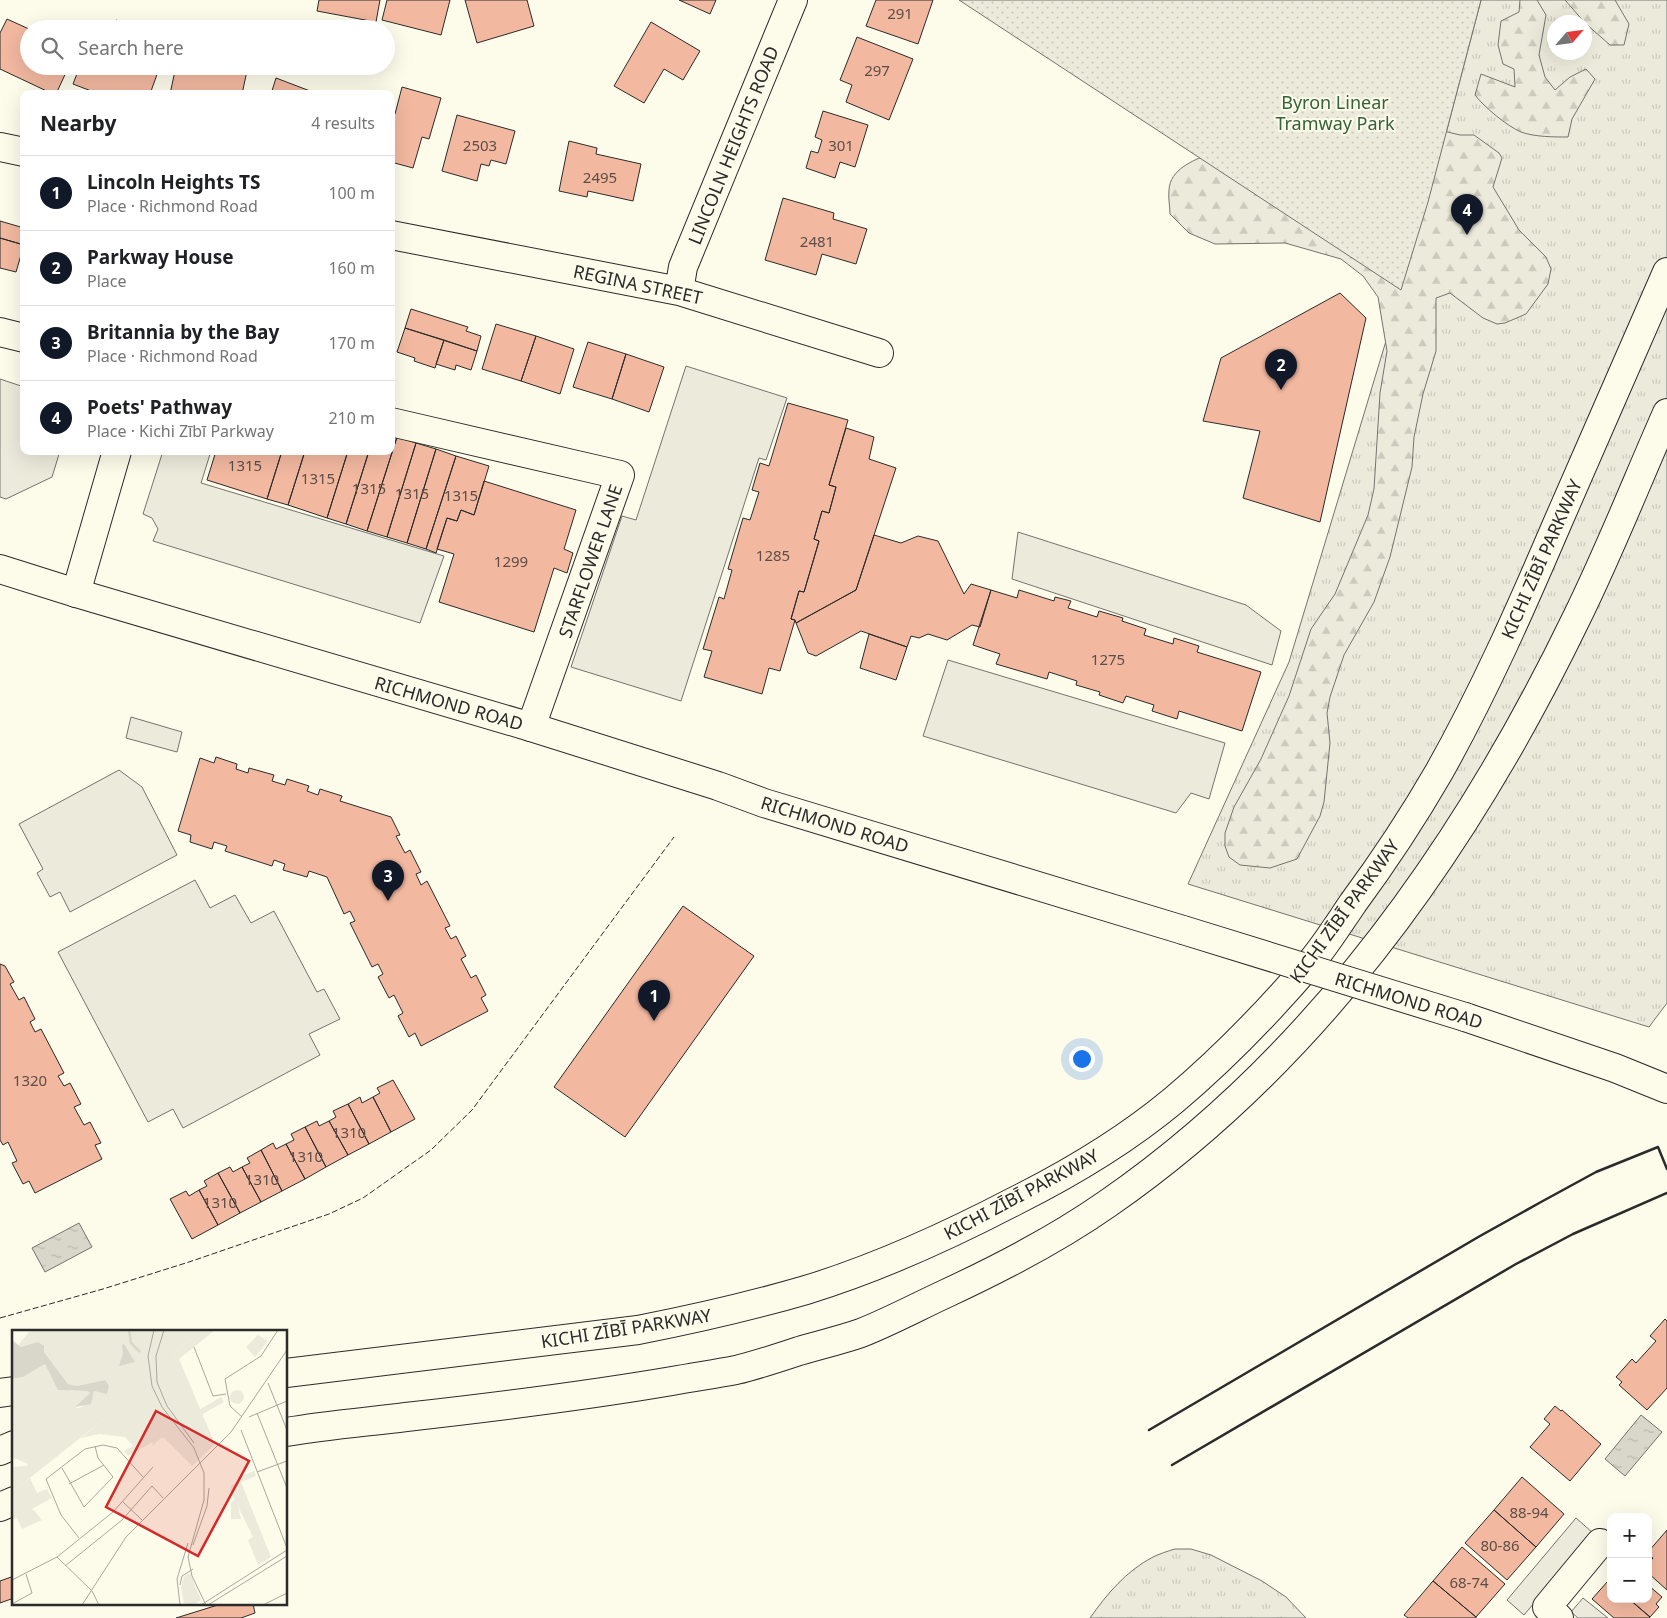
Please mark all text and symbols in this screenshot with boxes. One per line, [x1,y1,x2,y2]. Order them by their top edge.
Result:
house number: 291 [887,3,913,23]
north arrow [1547,15,1592,60]
search box [20,20,395,75]
icon: search [38,34,66,62]
text: Search here [78,35,184,61]
street label: LINCOLN HEIGHTS ROAD [682,42,784,248]
house number: 297 [864,60,890,80]
park label: Byron Linear Tramway Park [1275,90,1395,135]
text: Nearby [40,109,116,137]
text: 4 results [311,112,375,134]
house number: 2503 [463,135,497,155]
house number: 301 [828,135,854,155]
house number: 2495 [583,167,617,187]
text: Lincoln Heights TS [87,169,260,195]
text: 1 [51,182,61,204]
text: 100 m [328,182,375,204]
pin: 4 [1451,194,1483,235]
text: Place · Richmond Road [87,195,258,217]
house number: 2481 [800,231,834,251]
text: Parkway House [87,244,234,270]
text: 2 [51,257,61,279]
text: 160 m [328,257,375,279]
street label: REGINA STREET [571,259,705,309]
text: Place [87,270,127,292]
text: Britannia by the Bay [87,319,279,345]
text: 3 [51,332,61,354]
text: 170 m [328,332,375,354]
text: Place · Richmond Road [87,345,258,367]
pin: 2 [1265,349,1297,390]
text: Poets' Pathway [87,394,232,420]
text: 4 [51,407,61,429]
text: 210 m [328,407,375,429]
text: Place · Kichi Zībī Parkway [87,420,274,442]
house number: 1315 [228,455,262,475]
house number: 1315 [301,468,335,488]
street label: KICHI ZĪBĪ PARKWAY [1495,475,1587,642]
house number: 1315 [352,478,386,498]
street label: STARFLOWER LANE [552,481,628,641]
house number: 1315 [395,483,429,503]
house number: 1315 [444,485,478,505]
house number: 1285 [756,545,790,565]
house number: 1299 [494,551,528,571]
house number: 1275 [1091,649,1125,669]
street label: RICHMOND ROAD [372,670,526,736]
street label: RICHMOND ROAD [758,790,912,858]
street label: KICHI ZĪBĪ PARKWAY [1284,834,1405,988]
pin: 3 [372,860,404,901]
street label: RICHMOND ROAD [1332,966,1486,1034]
pin: 1 [638,980,670,1021]
your location [1069,1046,1095,1072]
house number: 1320 [13,1070,47,1090]
house number: 1310 [332,1122,366,1142]
street label: KICHI ZĪBĪ PARKWAY [939,1143,1103,1245]
house number: 1310 [289,1146,323,1166]
house number: 1310 [245,1169,279,1189]
house number: 1310 [203,1192,237,1212]
street label: KICHI ZĪBĪ PARKWAY [539,1303,714,1353]
inset map [12,1330,288,1606]
house number: 88-94 [1509,1502,1549,1522]
map controls [1607,1513,1652,1603]
button: + [1607,1513,1652,1558]
house number: 80-86 [1480,1535,1520,1555]
button: − [1607,1558,1652,1603]
house number: 68-74 [1449,1572,1489,1592]

